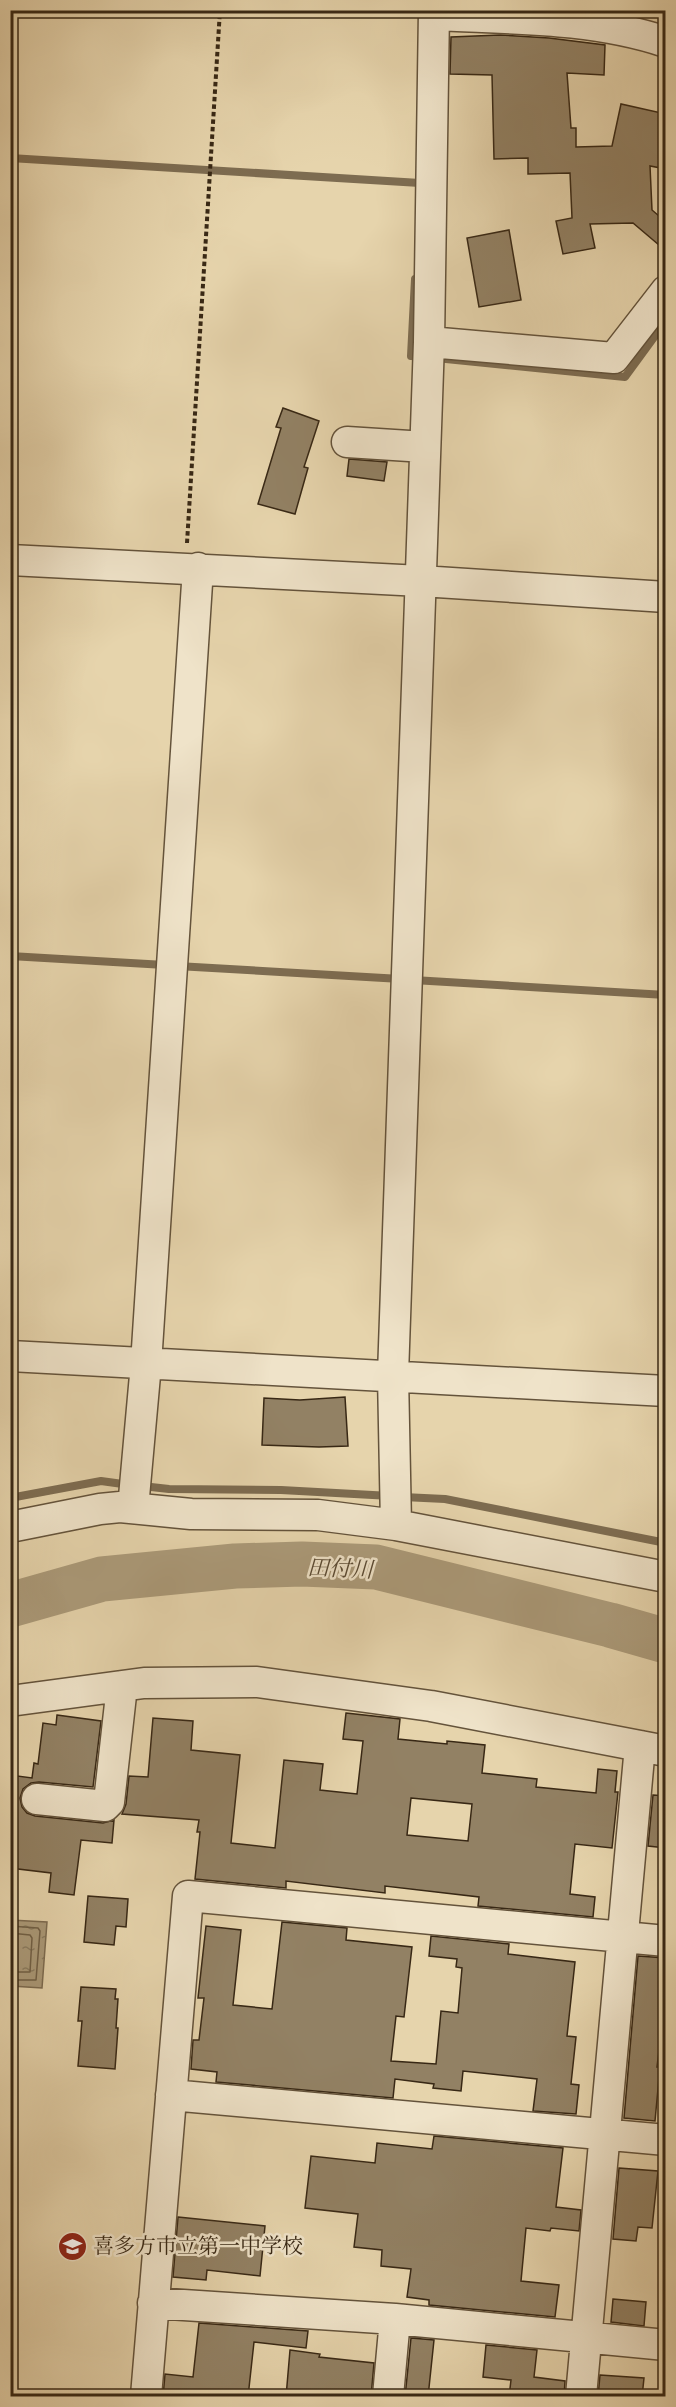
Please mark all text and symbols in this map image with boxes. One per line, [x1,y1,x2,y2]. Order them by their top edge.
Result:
water label: 田付川 [306,1553,375,1585]
school or university icon: 喜多方市立第一中学校 [56,2230,88,2262]
place label: 喜多方市立第一中学校 [93,2232,303,2261]

